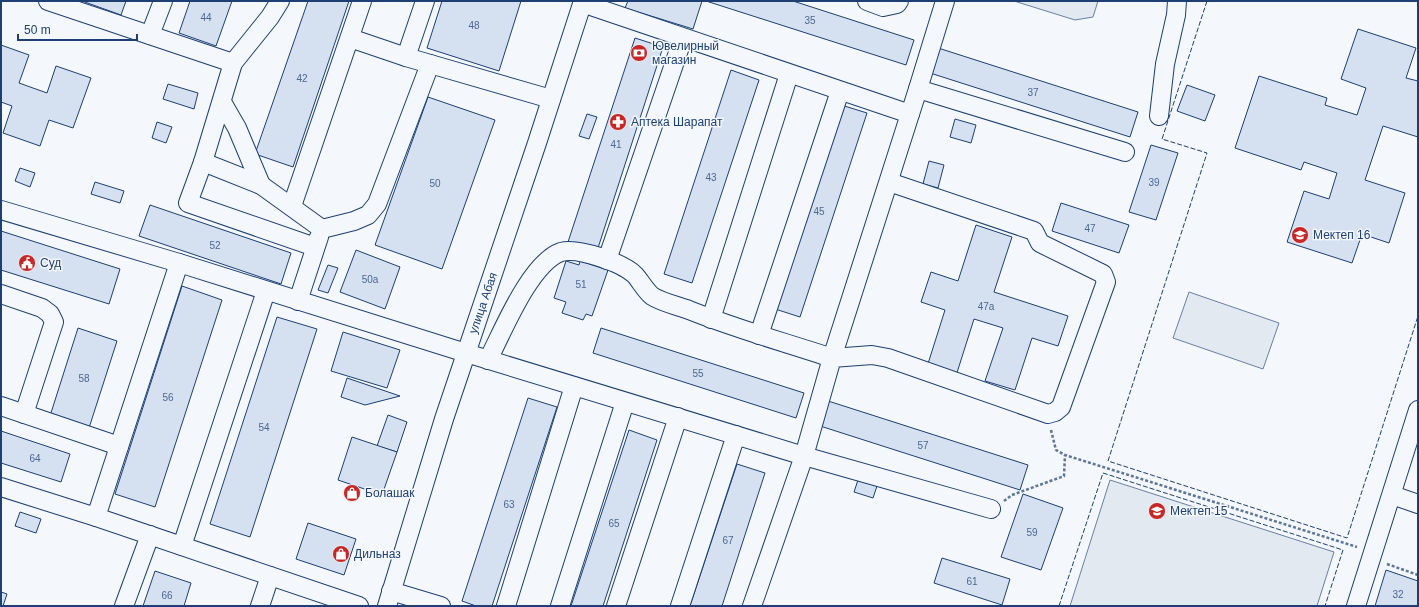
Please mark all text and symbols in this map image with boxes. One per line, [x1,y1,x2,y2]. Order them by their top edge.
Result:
house number: 44 [200,12,212,23]
house number: 35 [804,15,816,26]
scale bar [18,16,137,42]
house number: 48 [468,20,480,31]
text: 50 m [24,23,51,37]
place label: Ювелирный магазин [652,39,719,67]
bank icon: Ювелирный магазин [629,43,649,63]
house number: 42 [296,73,308,84]
house number: 37 [1027,87,1039,98]
pharmacy icon: Аптека Шарапат [608,112,628,132]
place label: Аптека Шарапат [631,115,723,129]
house number: 41 [610,139,622,150]
house number: 43 [705,172,717,183]
house number: 39 [1148,177,1160,188]
house number: 50 [429,178,441,189]
house number: 45 [813,206,825,217]
house number: 47 [1084,223,1096,234]
school or university icon: Мектеп 16 [1290,225,1310,245]
place label: Мектеп 16 [1313,228,1371,242]
house number: 52 [209,240,221,251]
public building icon: Суд [17,253,37,273]
place label: Суд [40,256,61,270]
street label: улица Абая [466,270,500,336]
house number: 50а [362,274,379,285]
house number: 51 [575,279,587,290]
house number: 47а [978,301,995,312]
house number: 55 [692,368,704,379]
house number: 58 [78,373,90,384]
house number: 56 [162,392,174,403]
house number: 54 [258,422,270,433]
house number: 57 [917,440,929,451]
house number: 64 [29,453,41,464]
shop icon: Болашак [342,483,362,503]
place label: Болашак [365,486,415,500]
house number: 63 [503,499,515,510]
school or university icon: Мектеп 15 [1147,501,1167,521]
place label: Мектеп 15 [1170,504,1228,518]
house number: 65 [608,518,620,529]
house number: 59 [1026,527,1038,538]
house number: 67 [722,535,734,546]
shop icon: Дильназ [331,544,351,564]
place label: Дильназ [354,547,401,561]
house number: 61 [966,576,978,587]
house number: 32 [1392,589,1404,600]
house number: 66 [161,590,173,601]

